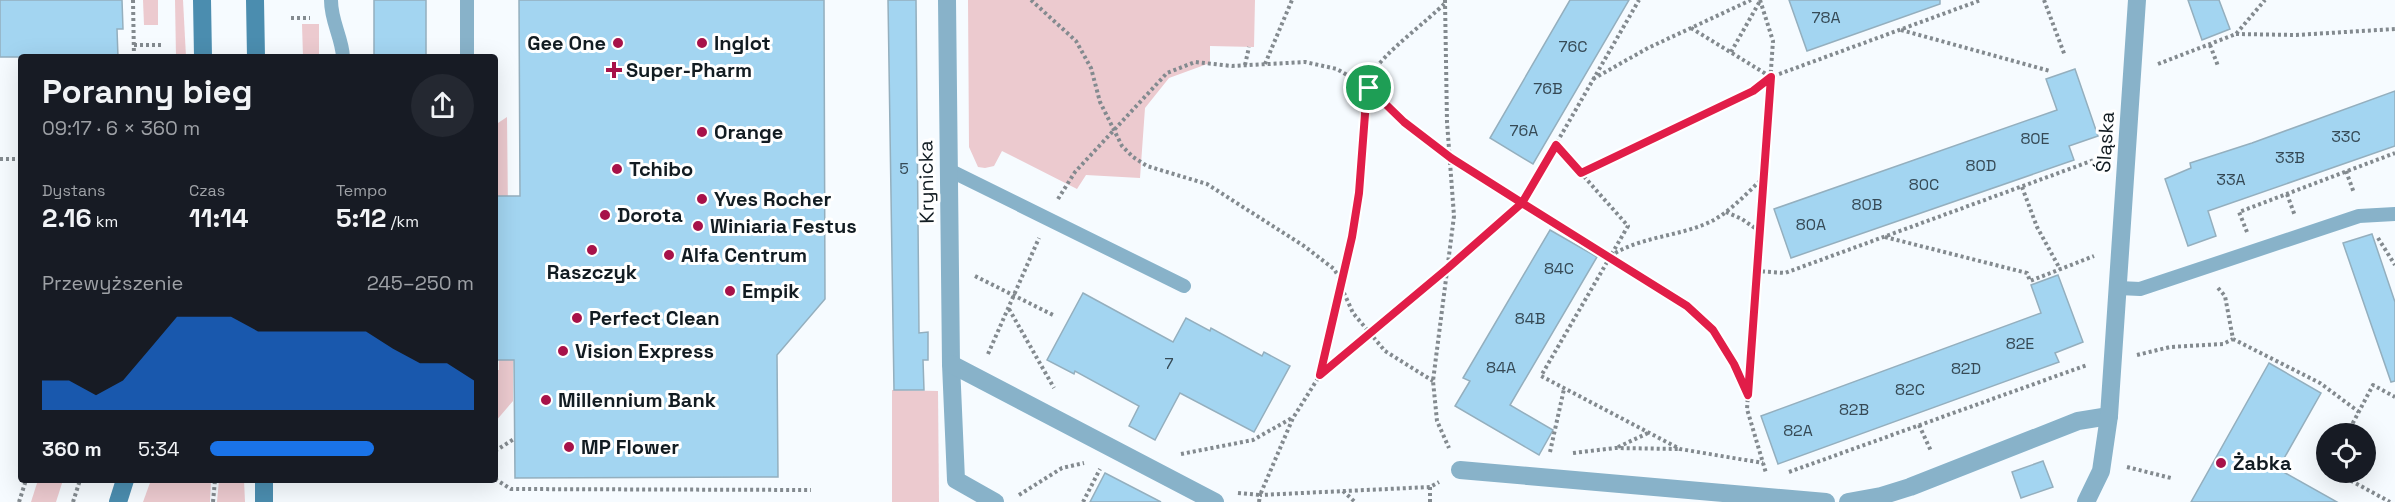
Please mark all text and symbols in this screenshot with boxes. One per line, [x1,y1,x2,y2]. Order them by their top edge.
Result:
house number: 78A [1811,7,1841,28]
place label: Gee One [527,30,606,56]
place label: Inglot [714,30,771,56]
marker: Gee One [611,36,625,50]
marker: Inglot [695,36,709,50]
house number: 76C [1559,36,1587,57]
place label: Super-Pharm [626,57,752,83]
pin [1343,62,1394,113]
marker: Super-Pharm [607,63,621,77]
text: Poranny bieg [42,71,253,113]
icon: arrive [1352,71,1385,104]
button: share [411,74,474,137]
house number: 76B [1533,78,1563,99]
street label: Śląska [2090,111,2120,173]
text: 09:17 · 6 × 360 m [42,115,200,141]
place label: Orange [714,119,783,145]
house number: 76A [1510,120,1538,141]
marker: Orange [695,125,709,139]
house number: 33C [2331,126,2361,147]
house number: 80E [2020,128,2050,149]
street label: Krynicka [912,140,940,224]
house number: 33B [2275,147,2305,168]
house number: 80D [1966,155,1996,176]
place label: Tchibo [629,156,693,182]
house number: 5 [899,158,909,179]
marker: Tchibo [610,162,624,176]
house number: 33A [2216,169,2246,190]
house number: 80C [1909,174,1939,195]
text: Dystans [42,180,105,201]
text: Czas [189,180,225,201]
text: Tempo [336,180,387,201]
place label: Yves Rocher [714,186,831,212]
marker: Yves Rocher [695,192,709,206]
house number: 80B [1852,194,1882,215]
text: 2.16 [42,201,92,235]
text: 11:14 [189,201,249,235]
text: 5:12 [336,201,387,235]
place label: Dorota [617,202,683,228]
marker: Dorota [598,208,612,222]
text: km [92,211,118,232]
text: /km [387,211,419,232]
place label: Winiaria Festus [710,213,857,239]
house number: 80A [1796,214,1826,235]
marker: Winiaria Festus [691,219,705,233]
place label: Alfa Centrum [681,242,807,268]
marker: Raszczyk [585,243,599,257]
marker: Alfa Centrum [662,248,676,262]
house number: 84C [1544,258,1574,279]
place label: Raszczyk [547,259,637,285]
text: Przewyższenie [42,270,183,296]
text: 245–250 m [367,270,474,296]
place label: Empik [742,278,800,304]
marker: Empik [723,284,737,298]
place label: Perfect Clean [589,305,719,331]
house number: 84B [1515,308,1545,329]
marker: Perfect Clean [570,311,584,325]
house number: 82E [2006,333,2034,354]
place label: Vision Express [575,338,714,364]
marker: Vision Express [556,344,570,358]
house number: 7 [1164,353,1174,374]
house number: 84A [1486,357,1516,378]
house number: 82D [1951,358,1981,379]
house number: 82C [1895,379,1925,400]
place label: Millennium Bank [558,387,716,413]
marker: Millennium Bank [539,393,553,407]
house number: 82B [1839,399,1869,420]
house number: 82A [1783,420,1813,441]
map controls [2316,423,2376,483]
button: locate [2316,423,2376,483]
place label: MP Flower [581,434,679,460]
text: 360 m [42,436,102,462]
text: 5:34 [138,436,180,462]
marker: MP Flower [562,440,576,454]
place label: Żabka [2233,450,2292,476]
marker: Żabka [2214,456,2228,470]

